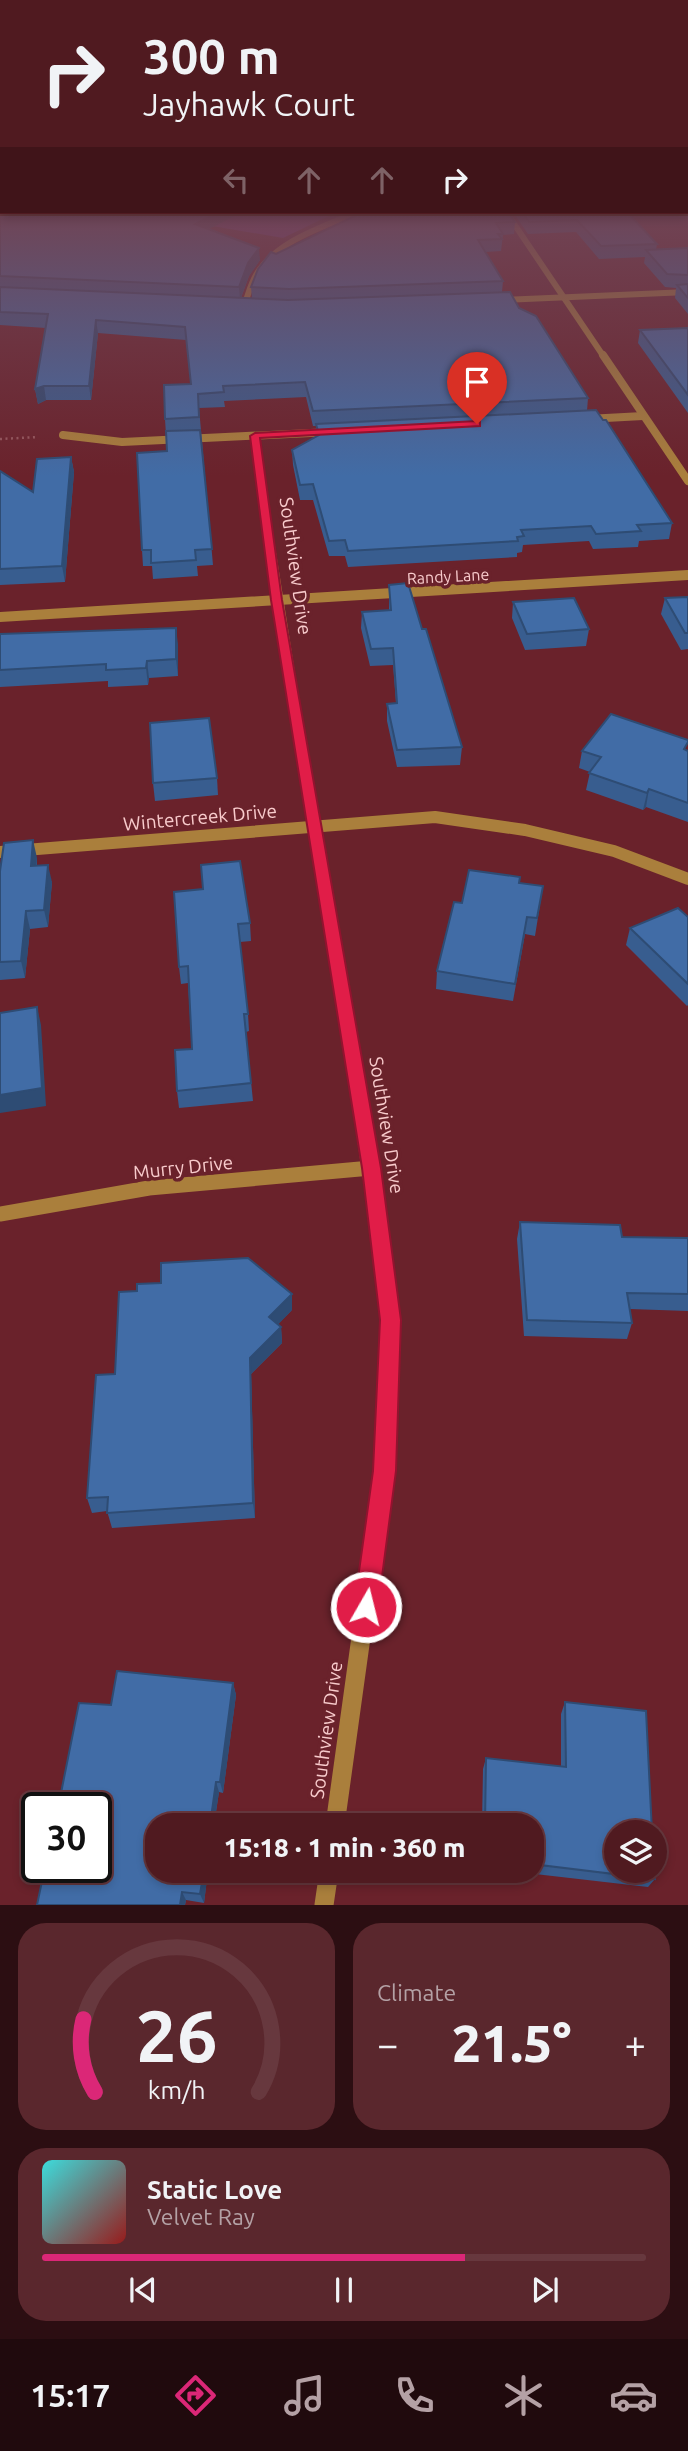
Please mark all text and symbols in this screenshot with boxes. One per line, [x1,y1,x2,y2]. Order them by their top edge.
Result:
icon: right [28,28,119,119]
text: 300 m [143,28,280,83]
text: Jayhawk Court [143,86,355,122]
icon: left [217,161,255,199]
icon: ahead [290,161,328,199]
icon: ahead [363,161,401,199]
icon: right [436,161,474,199]
pin [447,352,507,424]
icon: arrive [458,363,496,401]
street label: Southview Drive [275,496,317,636]
street label: Randy Lane [406,565,490,587]
street label: Wintercreek Drive [122,799,278,835]
street label: Southview Drive [365,1055,409,1195]
street label: Murry Drive [132,1151,234,1183]
position arrow [329,1570,403,1644]
street label: Southview Drive [305,1660,347,1800]
speed limit sign: 30 [21,1792,112,1883]
map controls [604,1820,667,1883]
button: layers [604,1820,667,1883]
text: 15:18 · 1 min · 360 m [224,1833,465,1862]
text: Climate [377,1980,456,2005]
text: 26 [135,1995,218,2077]
text: 21.5° [452,2014,571,2072]
text: − [377,2023,398,2065]
text: + [625,2023,646,2065]
text: km/h [148,2076,205,2104]
text: Static Love [147,2175,282,2204]
text: Velvet Ray [147,2204,255,2229]
icon: previous [124,2271,162,2309]
icon: pause [325,2271,363,2309]
icon: next [526,2271,564,2309]
icon: directions [171,2371,220,2420]
icon: music [280,2371,329,2420]
icon: phone [390,2371,439,2420]
icon: climate [499,2371,548,2420]
icon: car [609,2371,658,2420]
text: 15:17 [30,2377,110,2413]

